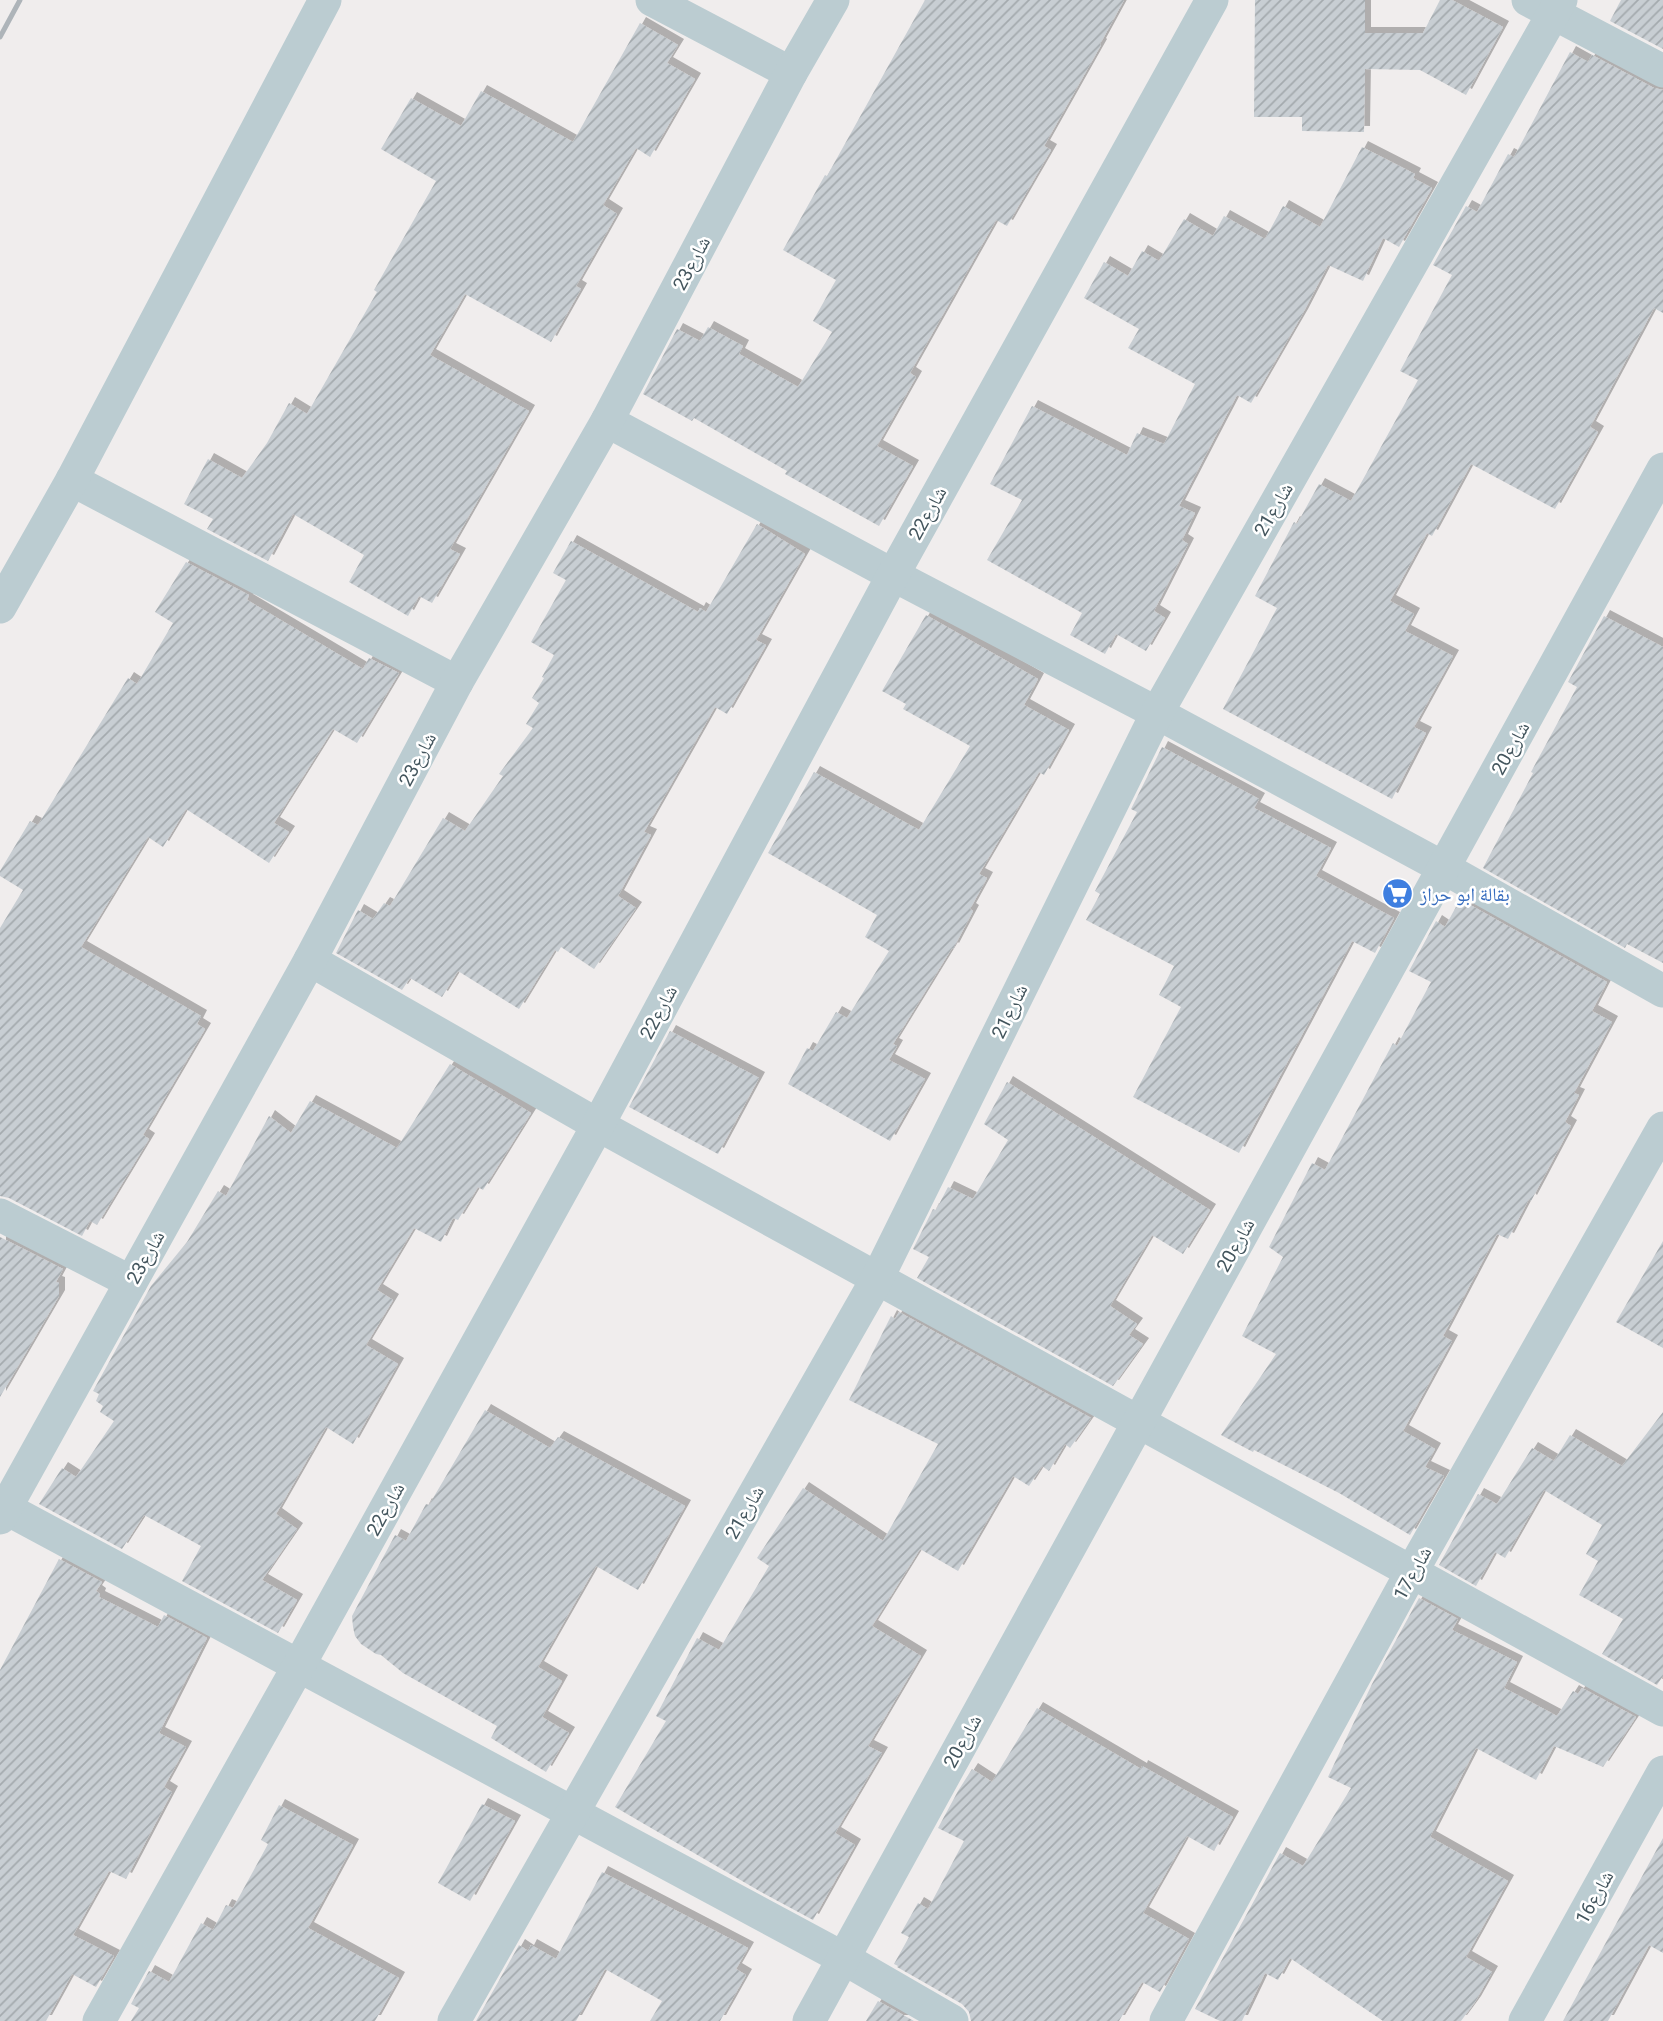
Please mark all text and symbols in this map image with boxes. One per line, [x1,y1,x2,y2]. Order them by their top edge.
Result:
street label: شارع23 [668,232,715,294]
street label: شارع21 [1249,479,1298,540]
street label: شارع22 [903,483,951,544]
street label: شارع20 [1486,718,1534,779]
street label: شارع23 [394,728,441,790]
supermarket icon: بقالة ابو حراز [1380,877,1414,911]
place label: بقالة ابو حراز [1419,883,1510,906]
street label: شارع21 [987,980,1032,1042]
street label: شارع22 [635,981,682,1043]
street label: شارع20 [1211,1215,1259,1276]
street label: شارع23 [121,1227,169,1288]
street label: شارع22 [361,1479,409,1540]
street label: شارع21 [720,1482,769,1543]
street label: شارع17 [1388,1543,1436,1604]
street label: شارع20 [938,1711,986,1772]
street label: شارع16 [1570,1867,1618,1928]

